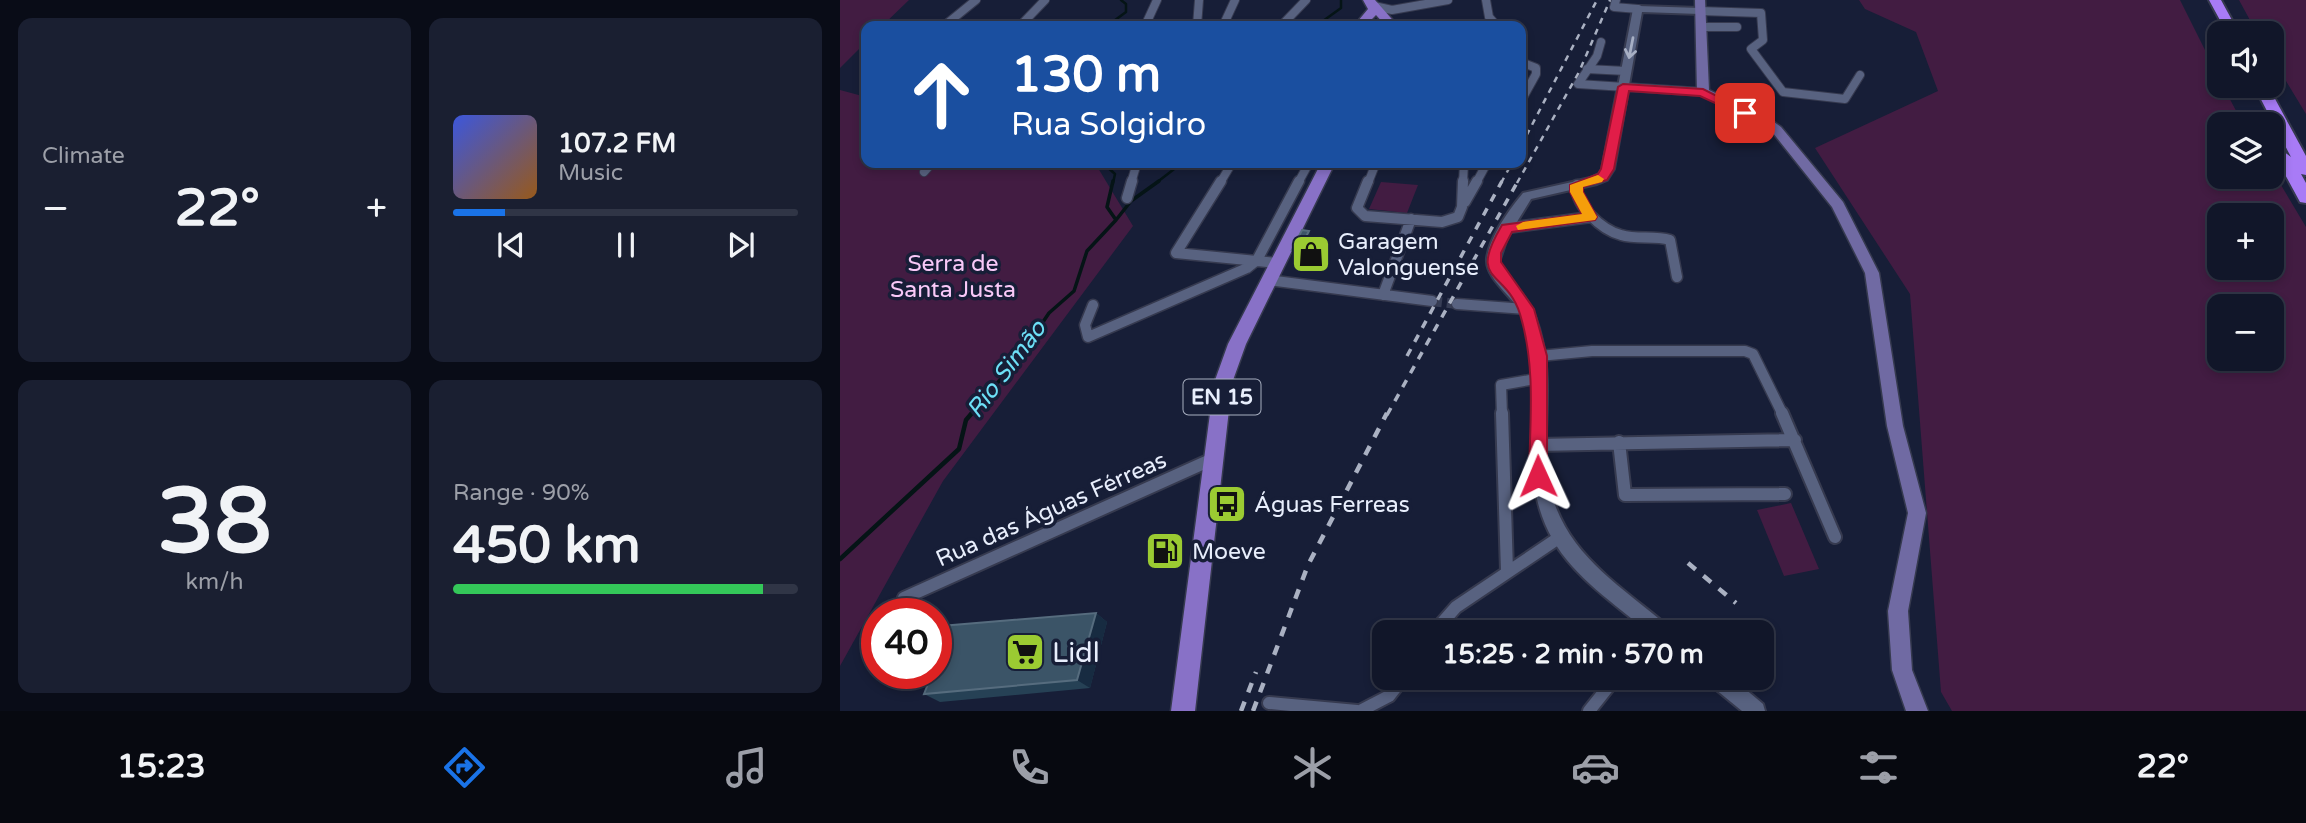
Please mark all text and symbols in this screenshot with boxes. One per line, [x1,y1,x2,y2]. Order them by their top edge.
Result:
map controls [2207,21,2284,371]
button: sound [2207,21,2284,98]
one-way arrow [1623,36,1637,59]
text: 130 m [1011,46,1161,105]
icon: ahead [896,49,987,140]
pin [1715,83,1775,143]
icon: arrive [1726,94,1764,132]
text: Rua Solgidro [1011,106,1206,144]
button: layers [2207,112,2284,189]
text: 107.2 FM [558,128,676,159]
text: Climate [42,142,125,170]
text: Music [558,159,623,187]
text: 22° [175,177,260,240]
text: − [42,186,69,232]
text: + [366,186,387,232]
button: + [2207,203,2284,280]
icon: previous [492,226,530,264]
icon: pause [607,226,645,264]
icon: next [722,226,760,264]
place label: Garagem Valonguense [1338,228,1479,282]
shop icon: Garagem Valonguense [1290,233,1332,275]
park label: Serra de Santa Justa [890,250,1016,304]
button: − [2207,294,2284,371]
water label: Rio Simão [960,314,1053,424]
road number: EN 15 [1184,380,1260,414]
position arrow [1501,439,1575,513]
street label: Rua das Águas Férreas [932,446,1171,573]
text: 38 [157,467,272,577]
text: Range · 90% [453,479,589,507]
bus stop icon: Águas Ferreas [1206,483,1248,525]
place label: Águas Ferreas [1254,491,1410,519]
text: 450 km [453,514,641,577]
fuel station icon: Moeve [1144,530,1186,572]
place label: Moeve [1192,538,1266,566]
text: km/h [186,568,243,596]
speed limit sign: 40 [861,598,952,689]
supermarket icon: Lidl [1004,631,1046,673]
place label: Lidl [1052,636,1100,670]
text: 15:25 · 2 min · 570 m [1442,639,1704,670]
icon: directions [440,743,489,792]
icon: music [722,743,771,792]
icon: phone [1005,743,1054,792]
icon: climate [1288,743,1337,792]
icon: car [1571,743,1620,792]
icon: filters [1854,743,1903,792]
text: 15:23 [117,748,206,786]
text: 22° [2137,748,2189,786]

